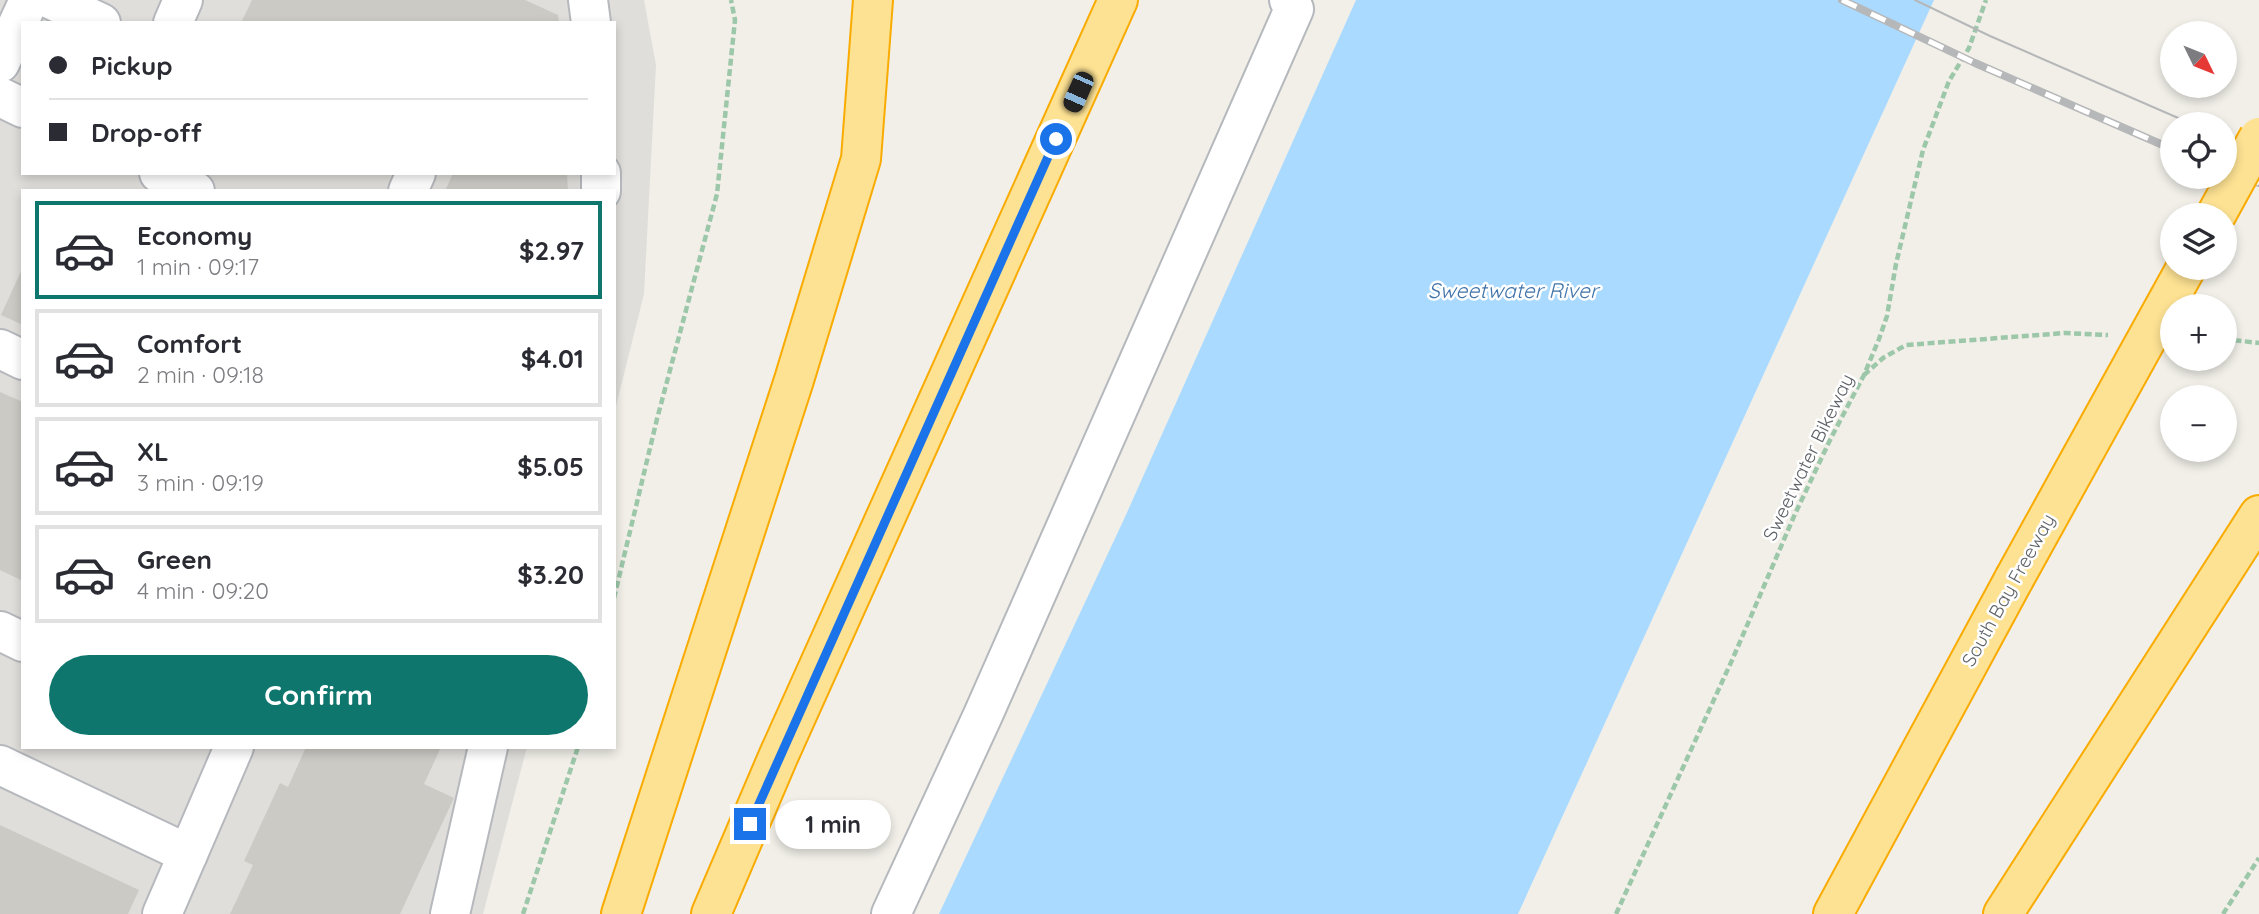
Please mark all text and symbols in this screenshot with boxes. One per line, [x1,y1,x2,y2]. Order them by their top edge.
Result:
north arrow [2160,21,2236,98]
map controls [2160,21,2237,462]
text: Pickup [91,49,173,82]
car [1060,69,1097,115]
button: locate [2160,112,2237,189]
text: Drop-off [91,116,202,149]
route start [1040,123,1072,155]
button: layers [2160,203,2237,280]
icon: car [53,219,116,282]
text: Economy [137,219,252,252]
text: $2.97 [519,234,584,267]
text: 1 min · 09:17 [137,252,259,281]
water label: Sweetwater River [1428,277,1601,303]
button: + [2160,294,2237,371]
icon: car [53,327,116,390]
text: Comfort [137,327,242,360]
text: $4.01 [521,342,584,375]
text: 2 min · 09:18 [137,360,264,389]
street label: Sweetwater Bikeway [1757,370,1859,544]
button: − [2160,385,2237,462]
icon: car [53,435,116,498]
text: XL [137,435,169,468]
text: $5.05 [517,450,584,483]
text: 3 min · 09:19 [137,468,264,497]
street label: South Bay Freeway [1956,509,2060,671]
icon: car [53,543,116,606]
text: Green [137,543,212,576]
text: $3.20 [517,558,584,591]
text: 4 min · 09:20 [137,576,269,605]
button: Confirm [49,655,588,735]
callout: 1 min [774,800,890,848]
route end [734,808,766,840]
text: 1 min [805,810,861,839]

